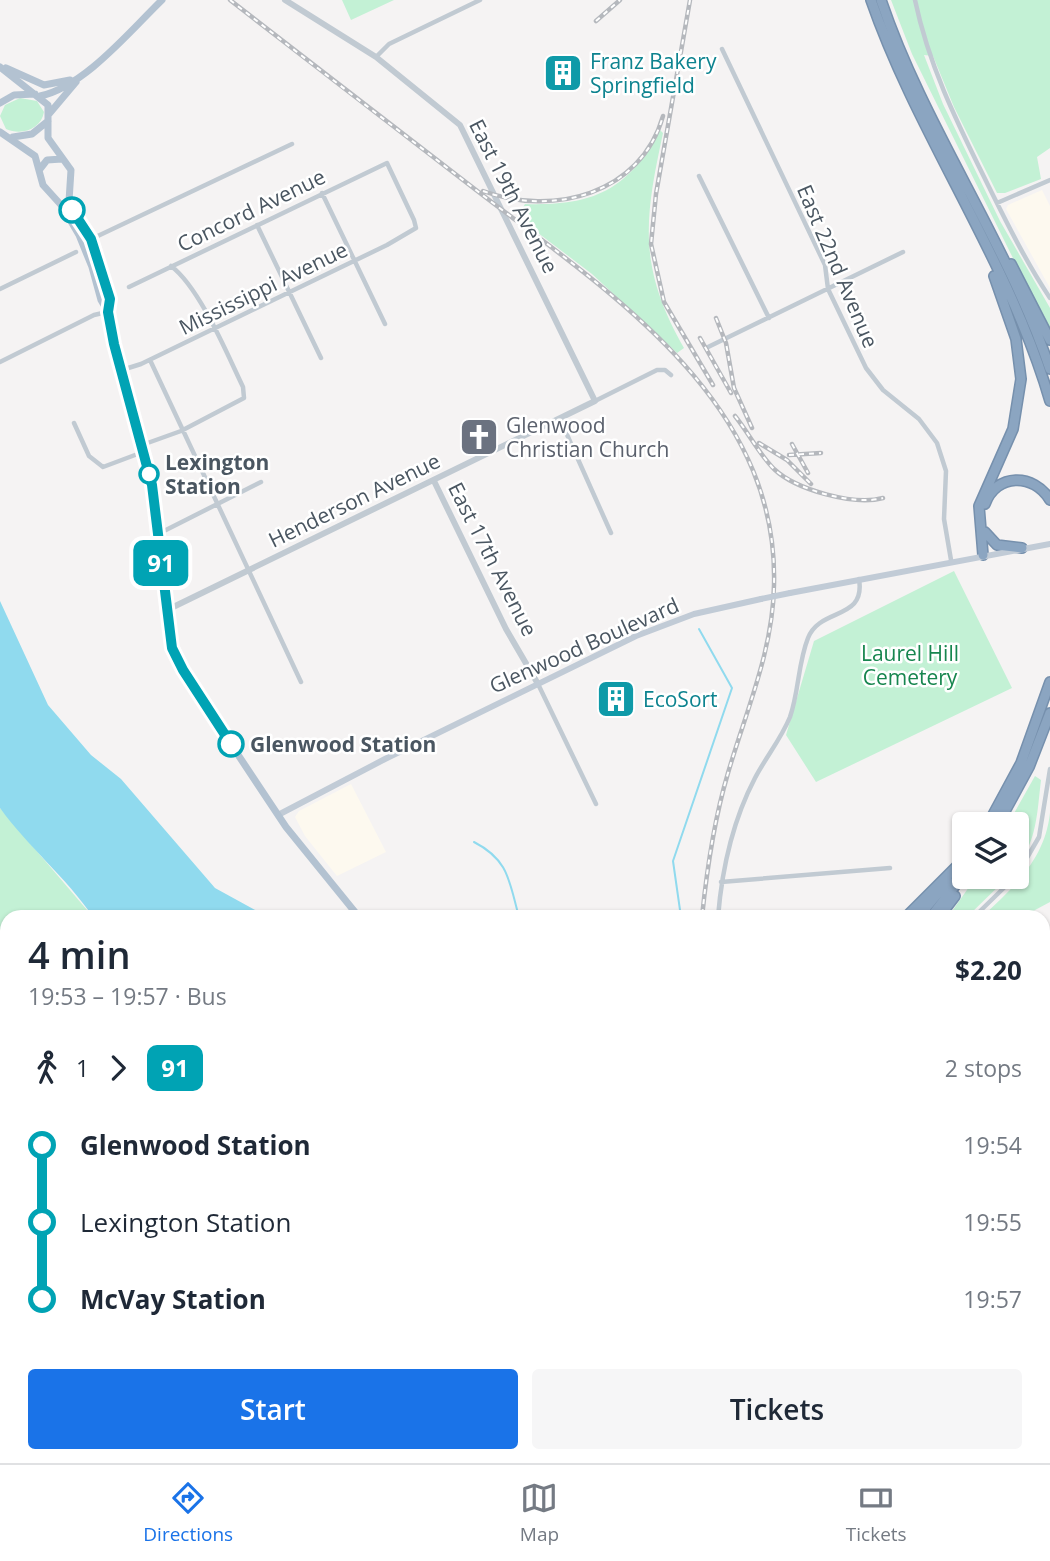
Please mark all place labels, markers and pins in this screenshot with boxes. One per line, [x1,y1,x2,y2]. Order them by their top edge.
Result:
place label: Franz Bakery Springfield [590,47,717,99]
building icon: Franz Bakery Springfield [542,52,584,94]
unlabelled marker [59,197,85,223]
place label: Glenwood Christian Church [506,411,669,463]
church icon: Glenwood Christian Church [458,416,500,458]
place label: Lexington Station [165,448,269,500]
marker: Lexington Station [139,464,159,484]
building icon: EcoSort [595,678,637,720]
place label: EcoSort [643,685,718,713]
place label: Glenwood Station [250,730,436,758]
marker: Glenwood Station [218,731,244,757]

